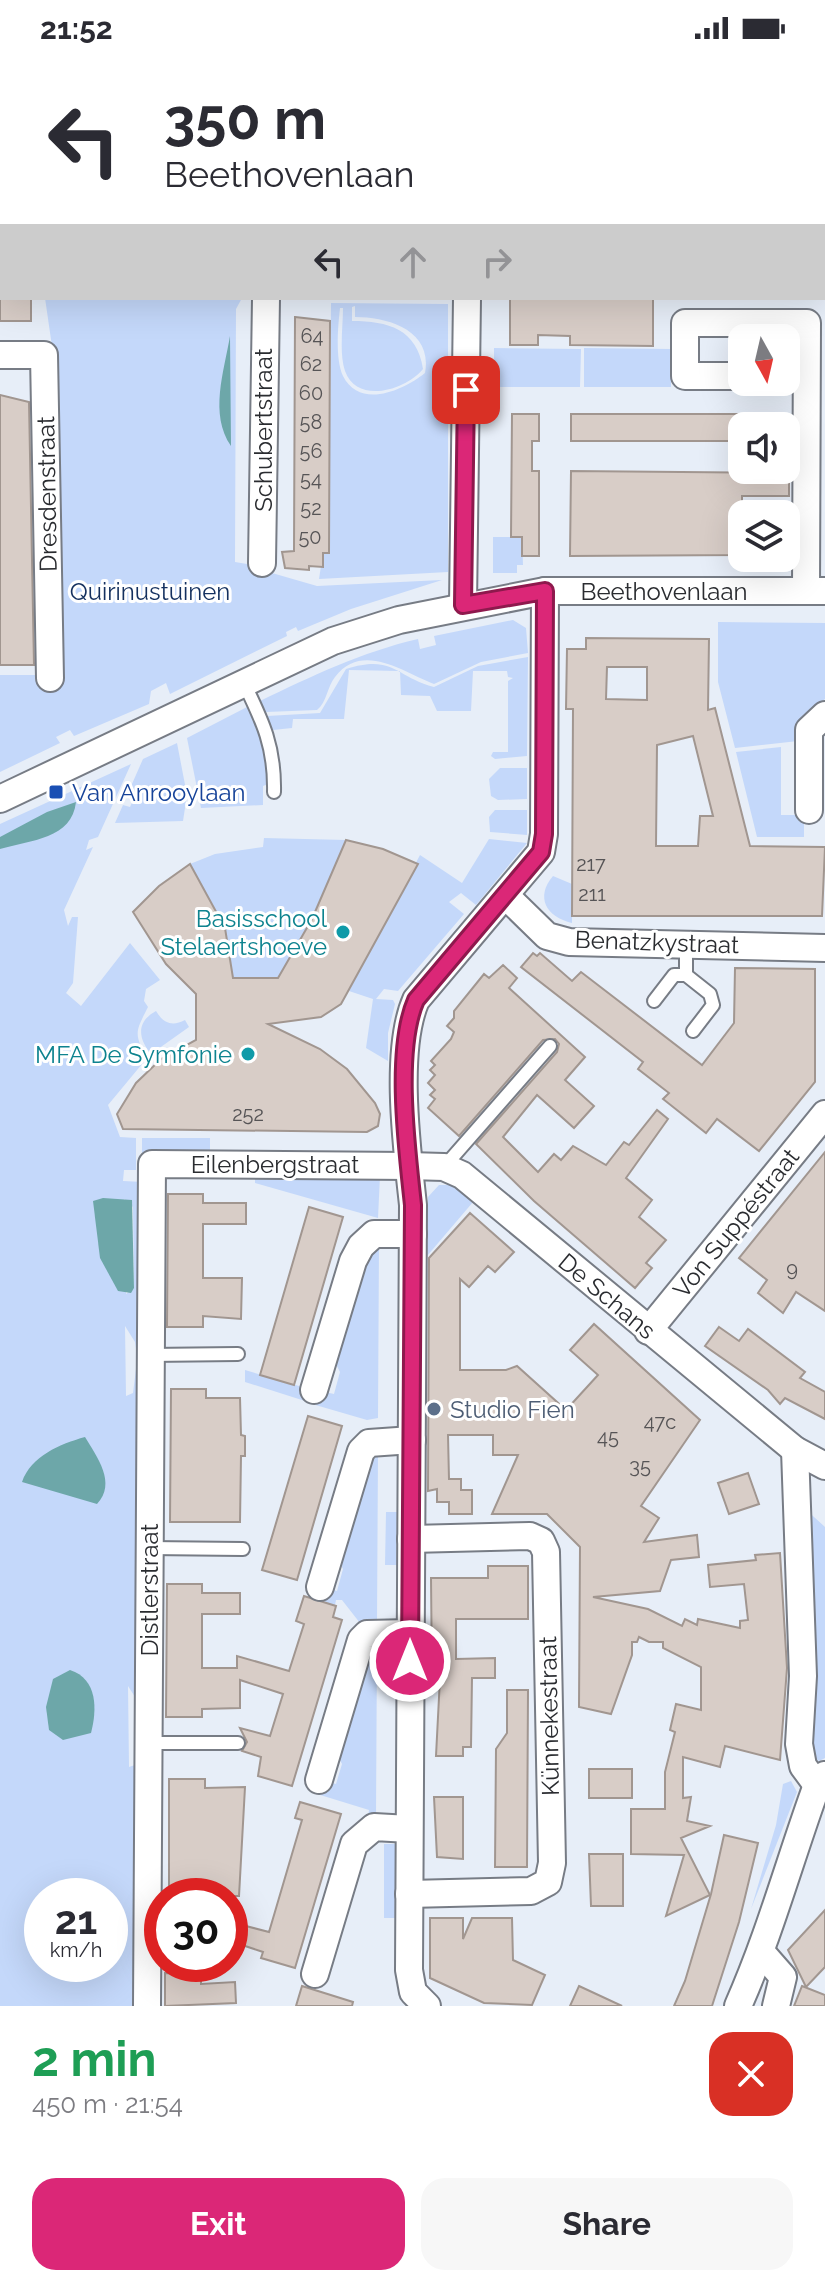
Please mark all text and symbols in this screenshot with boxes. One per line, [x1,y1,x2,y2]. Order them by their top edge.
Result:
text: 21:52 [40,11,113,46]
text: 350 m [164,86,326,152]
icon: left [32,88,136,192]
text: Beethovenlaan [164,153,415,195]
icon: left [307,240,351,284]
icon: ahead [391,240,435,284]
icon: right [475,240,519,284]
house number: 64 [301,324,324,348]
north arrow [728,324,800,396]
map controls [728,324,800,572]
street label: Schubertstraat [249,348,278,512]
house number: 62 [300,352,322,376]
pin [432,356,500,424]
icon: arrive [444,368,488,412]
house number: 60 [299,381,323,405]
house number: 58 [300,410,322,434]
button: sound [728,412,800,484]
street label: Dresdenstraat [31,416,63,572]
house number: 56 [300,439,322,463]
house number: 54 [300,467,322,491]
house number: 52 [300,496,322,520]
button: layers [728,500,800,572]
house number: 50 [298,525,322,549]
park label: Quirinustuinen [70,577,230,606]
street label: Beethovenlaan [580,577,748,606]
place label: Van Anrooylaan [72,778,246,807]
marker: Van Anrooylaan [47,783,65,801]
house number: 217 [576,852,606,876]
house number: 211 [578,882,606,906]
place label: Basisschool Stelaertshoeve [161,904,327,961]
marker: Basisschool Stelaertshoeve [334,923,352,941]
street label: Benatzkystraat [574,925,740,959]
place label: MFA De Symfonie [35,1040,232,1069]
marker: MFA De Symfonie [239,1045,257,1063]
house number: 252 [232,1102,264,1126]
street label: Von Suppéstraat [667,1142,805,1304]
street label: Eilenbergstraat [191,1150,359,1179]
street label: De Schans [553,1247,661,1345]
house number: 9 [786,1257,798,1281]
place label: Studio Fien [450,1395,575,1424]
marker: Studio Fien [425,1400,443,1418]
house number: 47c [644,1410,676,1434]
house number: 45 [597,1425,619,1449]
house number: 35 [629,1454,651,1478]
street label: Distlerstraat [135,1523,164,1657]
position arrow [368,1619,452,1703]
street label: Künnekestraat [533,1636,565,1796]
speed limit sign: 30 [144,1878,248,1982]
text: 21 [55,1896,97,1943]
text: km/h [50,1938,102,1962]
text: 2 min [32,2031,157,2087]
button: close [709,2032,793,2116]
text: 450 m · 21:54 [32,2089,183,2119]
button: Exit [32,2178,405,2270]
button: Share [421,2178,793,2270]

